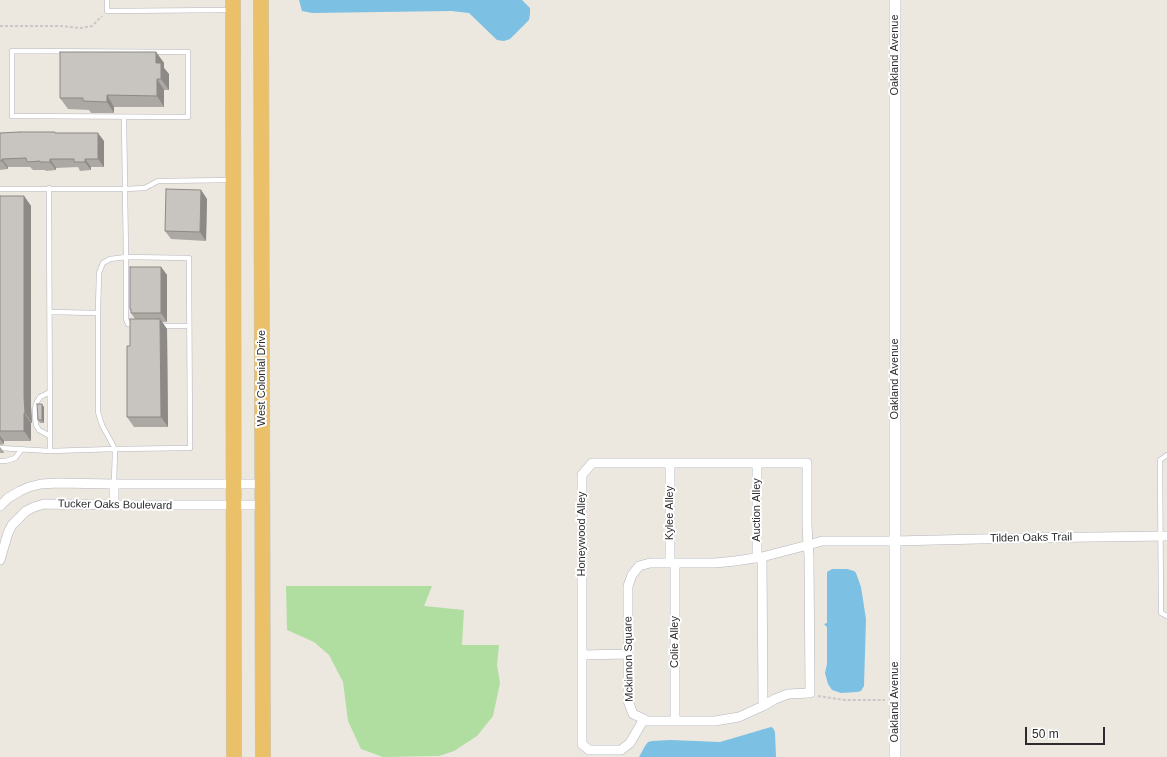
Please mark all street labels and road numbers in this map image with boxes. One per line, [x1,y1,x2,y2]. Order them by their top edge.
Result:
street label: Oakland Avenue [888,14,902,96]
street label: West Colonial Drive [255,330,269,426]
street label: Oakland Avenue [888,338,902,420]
street label: Auction Alley [750,478,764,542]
street label: Kylee Alley [663,486,677,540]
street label: Honeywood Alley [575,492,589,576]
street label: Tucker Oaks Boulevard [58,497,172,513]
street label: Tilden Oaks Trail [990,531,1072,545]
street label: Mckinnon Square [622,616,636,702]
street label: Colie Alley [668,616,682,668]
street label: Oakland Avenue [888,661,902,743]

